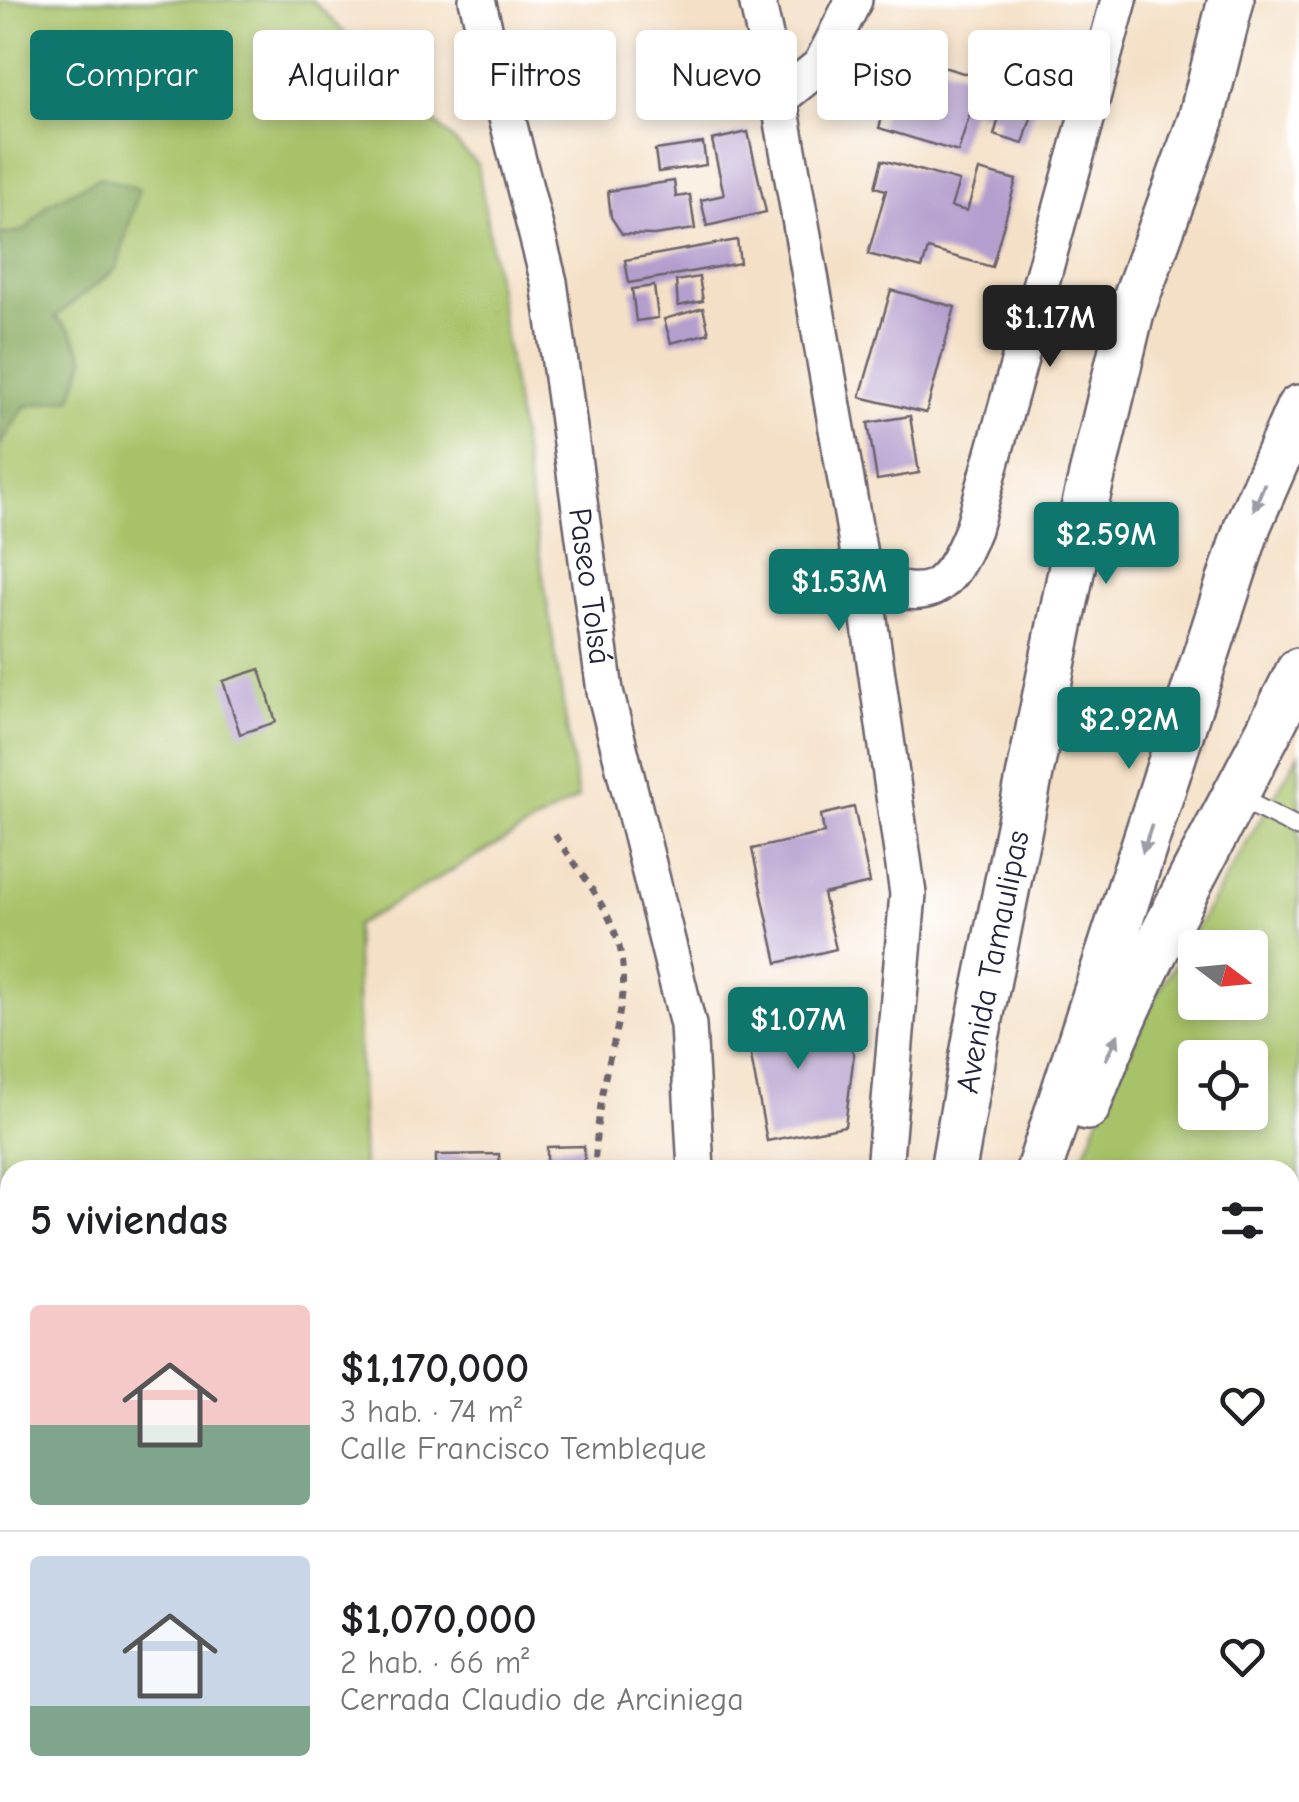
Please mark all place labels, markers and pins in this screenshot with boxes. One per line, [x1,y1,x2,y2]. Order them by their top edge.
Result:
pin: $1.17M [969,285,1131,370]
pin: $2.59M [1025,502,1187,587]
pin: $1.53M [758,549,920,634]
pin: $2.92M [1048,687,1210,772]
pin: $1.07M [717,987,879,1072]

